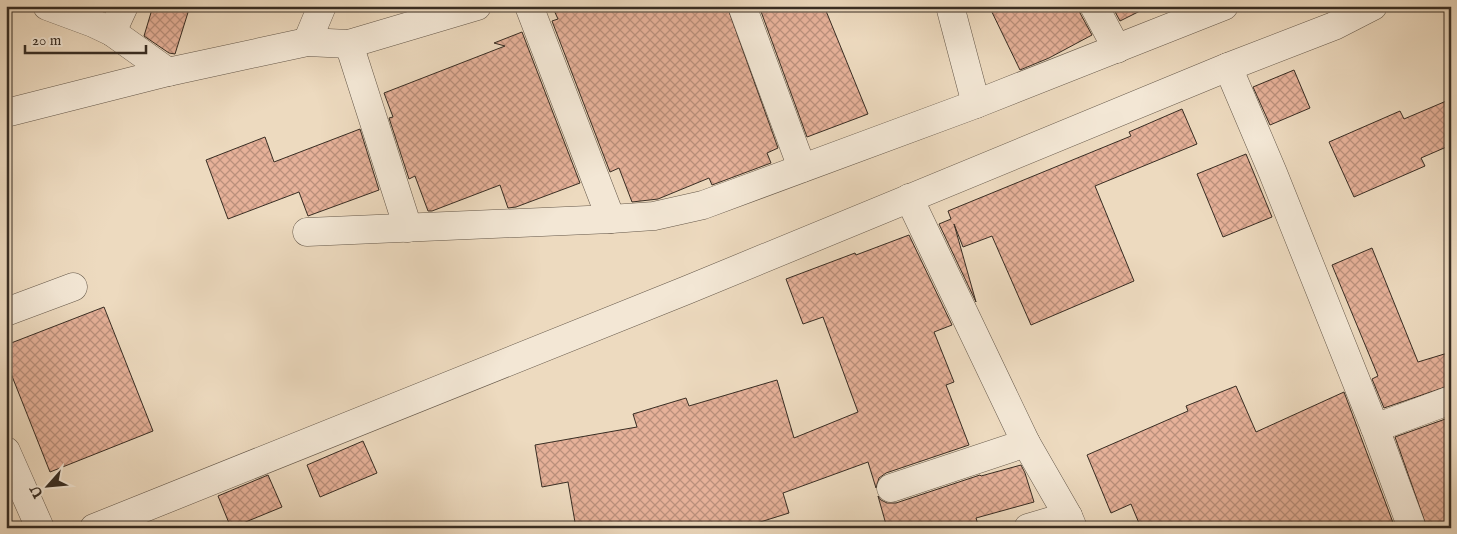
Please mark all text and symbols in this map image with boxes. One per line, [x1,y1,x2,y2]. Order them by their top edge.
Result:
scale bar [25,22,146,54]
text: 20 m [32,31,62,50]
north arrow [22,462,72,512]
text: U [26,481,48,502]

